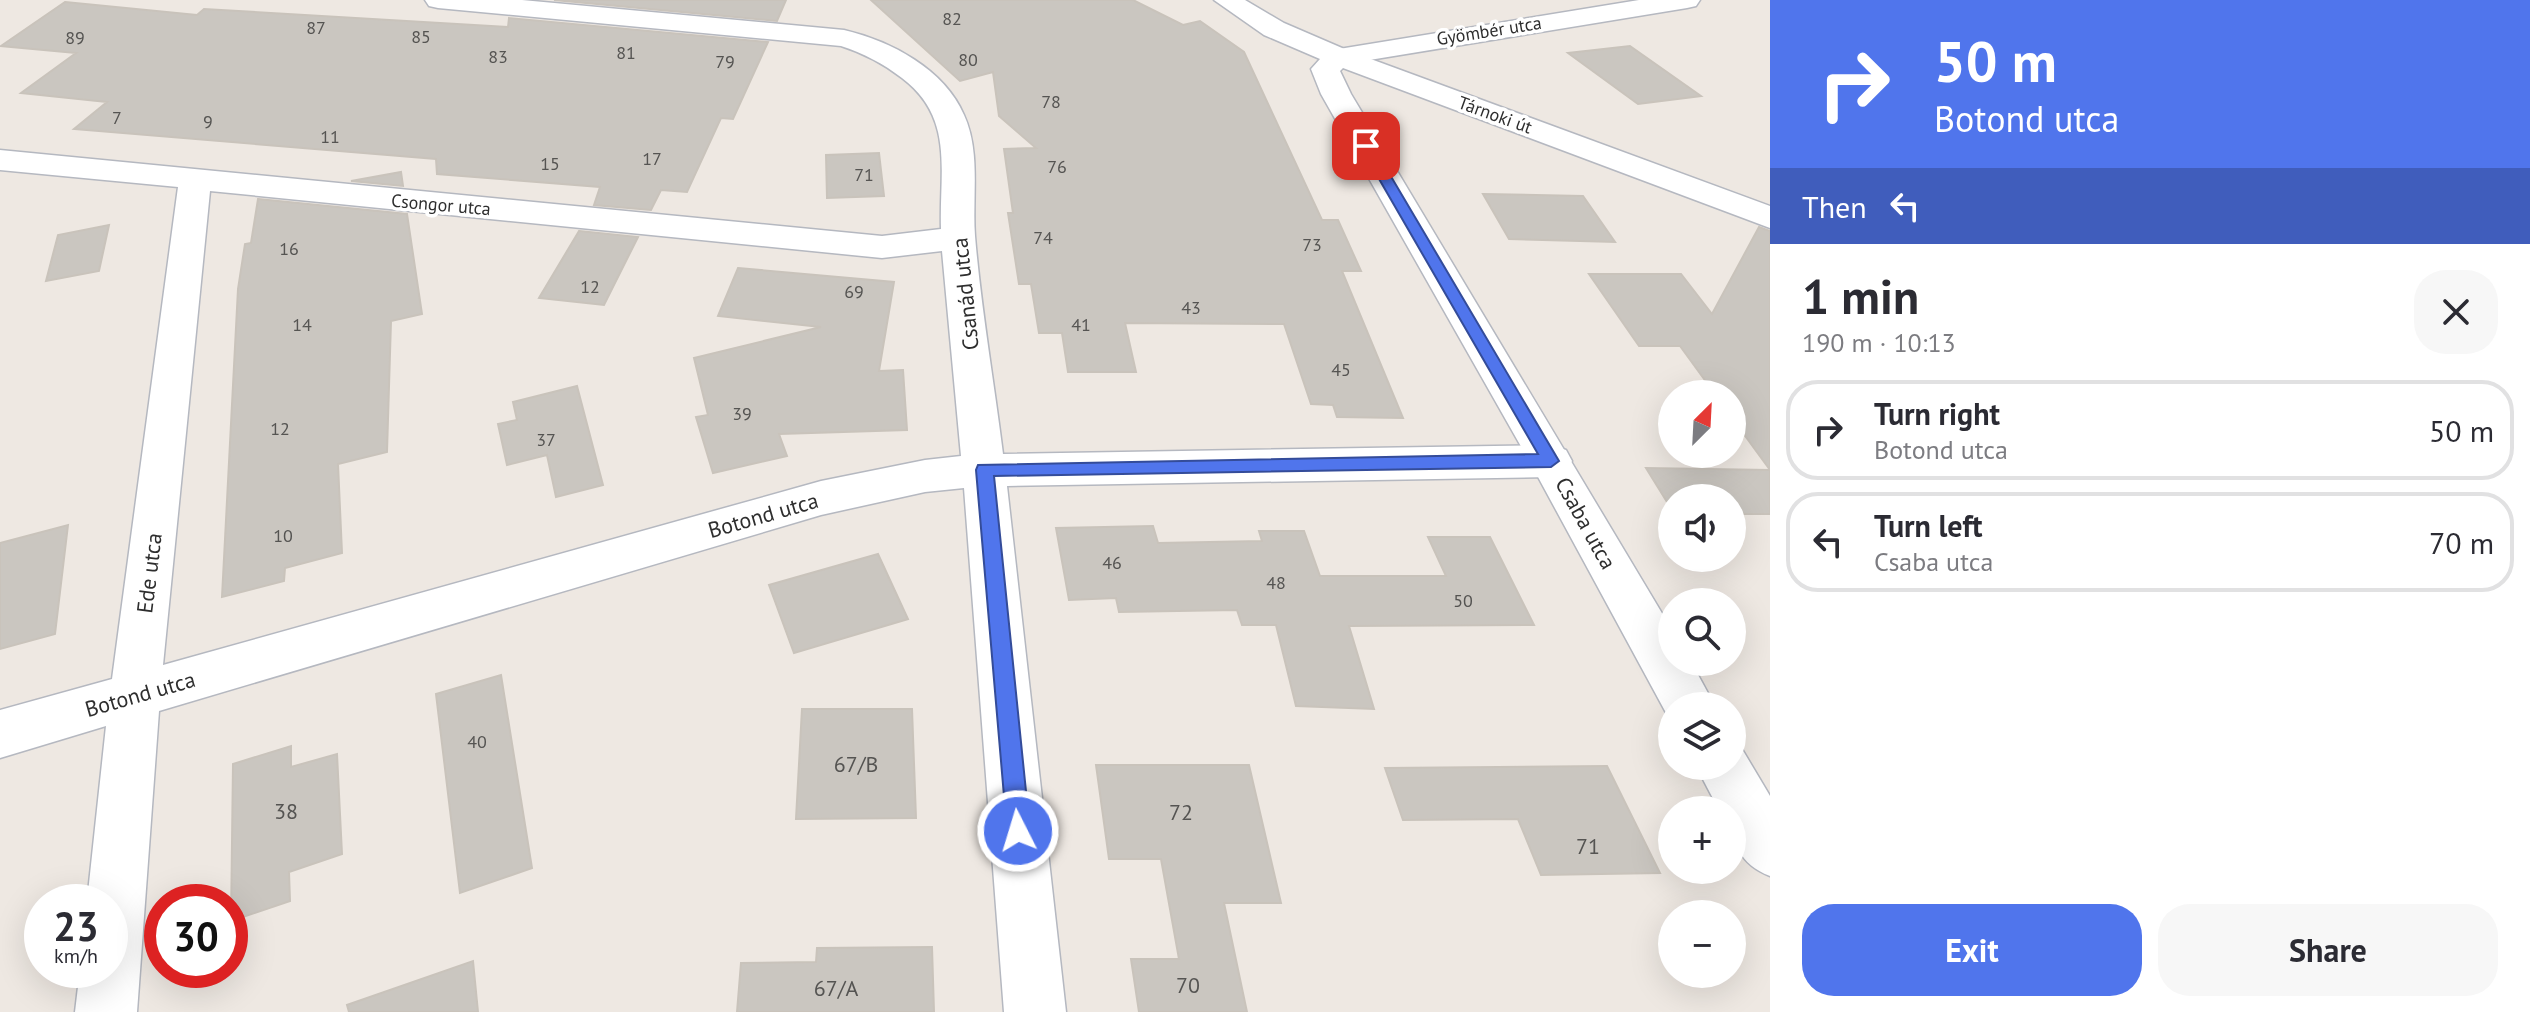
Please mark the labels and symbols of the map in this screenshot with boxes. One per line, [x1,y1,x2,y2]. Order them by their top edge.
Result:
house number: 82 [942,7,962,30]
street label: Gyömbér utca [1435,11,1543,50]
house number: 87 [306,16,326,39]
house number: 85 [411,25,431,48]
house number: 89 [65,26,85,49]
house number: 81 [616,41,636,64]
house number: 83 [488,45,508,68]
house number: 80 [958,48,978,71]
house number: 79 [715,50,735,73]
house number: 78 [1041,90,1061,113]
street label: Tárnoki út [1455,91,1535,139]
house number: 7 [112,106,122,129]
house number: 9 [203,110,213,133]
pin [1332,112,1400,180]
house number: 11 [320,125,340,148]
house number: 17 [642,147,662,170]
house number: 15 [540,152,560,175]
house number: 76 [1047,155,1067,178]
house number: 71 [854,163,874,186]
street label: Csongor utca [390,189,492,220]
house number: 74 [1033,226,1053,249]
house number: 73 [1302,233,1322,256]
street label: Csanád utca [945,236,985,352]
house number: 16 [279,237,299,260]
house number: 12 [580,275,600,298]
house number: 69 [844,280,864,303]
house number: 43 [1181,296,1201,319]
house number: 14 [292,313,312,336]
house number: 41 [1071,313,1091,336]
house number: 45 [1331,358,1351,381]
north arrow [1658,380,1746,468]
house number: 39 [732,402,752,425]
house number: 12 [270,417,290,440]
house number: 37 [536,428,556,451]
street label: Csaba utca [1549,472,1623,574]
street label: Botond utca [705,486,821,544]
house number: 10 [273,524,293,547]
street label: Ede utca [130,531,168,615]
house number: 46 [1102,551,1122,574]
house number: 48 [1266,571,1286,594]
house number: 50 [1453,589,1473,612]
street label: Botond utca [82,665,198,723]
house number: 40 [467,730,487,753]
house number: 67/B [834,750,878,778]
position arrow [976,789,1060,873]
house number: 38 [274,797,298,825]
house number: 72 [1169,798,1193,826]
house number: 71 [1576,832,1600,860]
speed limit sign: 30 [144,884,248,988]
house number: 70 [1176,971,1200,999]
house number: 67/A [814,974,858,1002]

